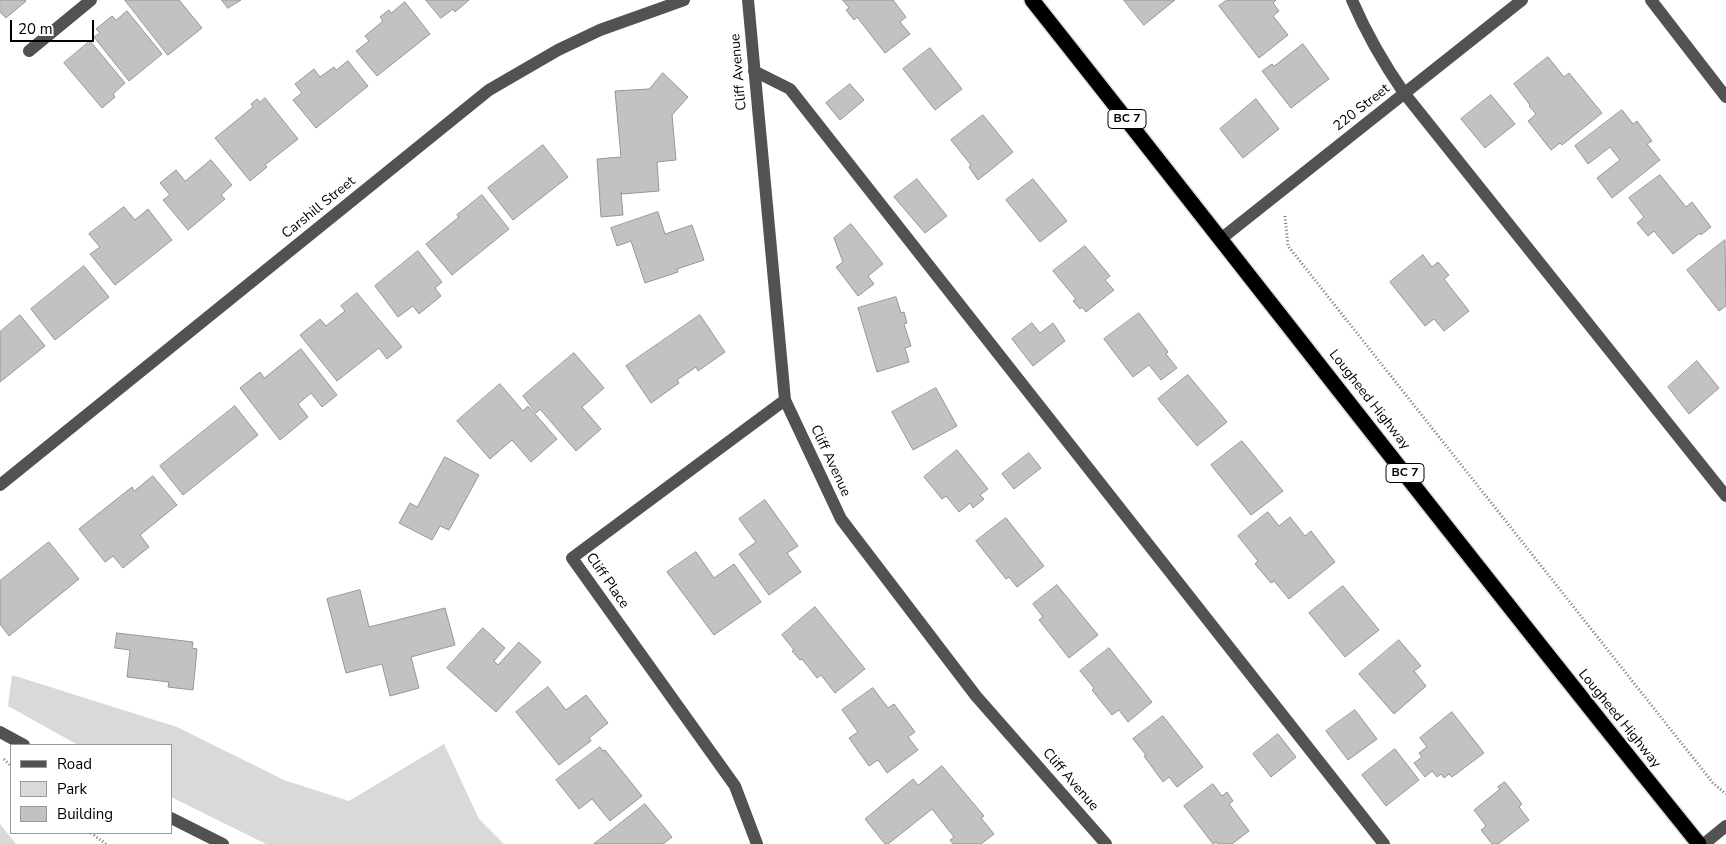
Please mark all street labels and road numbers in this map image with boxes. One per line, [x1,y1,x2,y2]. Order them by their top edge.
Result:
street label: Cliff Avenue [727,33,751,111]
street label: 220 Street [1330,81,1394,135]
road number: BC 7 [1108,110,1146,128]
street label: Carshill Street [279,173,359,243]
street label: Lougheed Highway [1325,347,1413,453]
street label: Cliff Avenue [806,422,854,500]
road number: BC 7 [1386,463,1424,482]
street label: Cliff Place [582,550,632,612]
street label: Lougheed Highway [1574,666,1664,772]
street label: Cliff Avenue [1038,745,1102,815]

